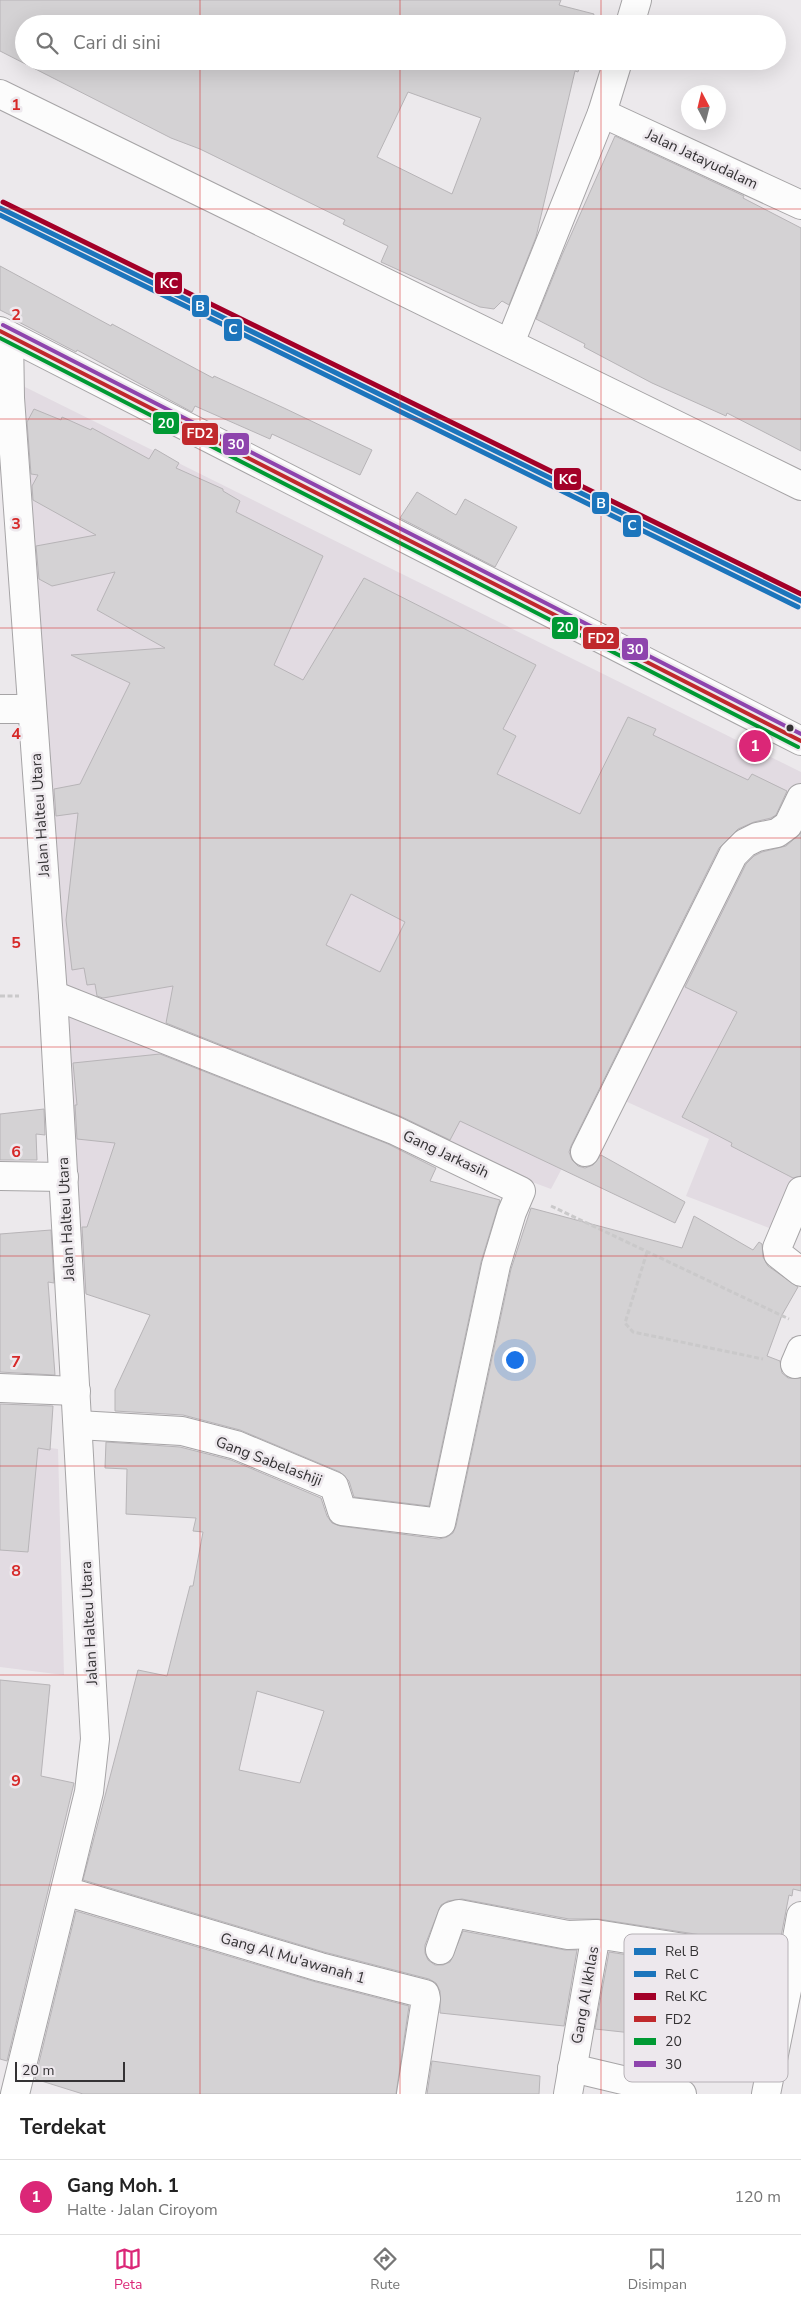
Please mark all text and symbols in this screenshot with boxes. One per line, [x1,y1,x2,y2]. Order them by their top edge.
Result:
search box [15,15,786,70]
icon: search [33,29,61,57]
text: Cari di sini [73,30,161,56]
north arrow [681,85,726,130]
text: 1 [11,94,21,116]
street label: Jalan Jatayudalam [642,124,761,194]
line badge: KC [154,271,183,295]
text: KC [160,274,179,293]
line badge: B [191,294,210,318]
text: B [195,297,205,316]
text: 2 [11,304,21,326]
line badge: C [223,318,243,342]
text: C [228,320,238,339]
line badge: 20 [152,411,180,435]
text: 20 [158,414,174,433]
line badge: FD2 [181,422,219,446]
text: FD2 [187,424,213,443]
line badge: 30 [222,432,250,456]
text: 30 [228,435,244,454]
line badge: KC [553,467,582,491]
text: KC [559,470,578,489]
line badge: B [591,491,610,515]
text: B [596,494,606,513]
text: 3 [11,513,21,535]
line badge: C [622,514,642,538]
text: C [627,516,637,535]
line badge: 20 [551,616,579,640]
text: 20 [557,618,573,637]
line badge: FD2 [582,626,620,650]
text: FD2 [588,629,614,648]
line badge: 30 [621,637,649,661]
text: 30 [627,640,643,659]
text: 4 [11,723,21,745]
unlabelled marker [785,723,795,733]
pin: 1 [739,727,771,765]
street label: Jalan Halteu Utara [26,752,54,879]
text: 5 [11,932,21,954]
street label: Gang Jarkasih [400,1125,492,1183]
text: 6 [11,1141,21,1163]
street label: Jalan Halteu Utara [53,1157,79,1282]
your location [502,1347,528,1373]
text: 7 [11,1351,21,1373]
street label: Gang Sabelashiji [213,1432,325,1490]
text: 8 [11,1560,21,1582]
street label: Jalan Halteu Utara [76,1561,102,1686]
text: 9 [11,1770,21,1792]
street label: Gang Al Mu'awanah 1 [218,1928,368,1988]
legend [624,1934,788,2082]
text: Rel B [665,1942,699,1961]
street label: Gang Al Ikhlas [567,1945,603,2045]
text: Rel C [665,1965,699,1984]
text: Rel KC [665,1987,707,2006]
text: FD2 [665,2010,691,2029]
text: 20 [665,2032,682,2051]
text: 30 [665,2055,682,2074]
scale bar [15,2059,125,2082]
text: 20 m [22,2061,54,2080]
text: Terdekat [20,2113,106,2141]
text: Gang Moh. 1 [67,2173,179,2199]
text: 1 [31,2186,41,2208]
text: 120 m [734,2186,781,2208]
text: Halte · Jalan Ciroyom [67,2199,218,2221]
tab: Peta [114,2245,142,2294]
tab: Rute [370,2245,400,2294]
tab: Disimpan [628,2245,687,2294]

